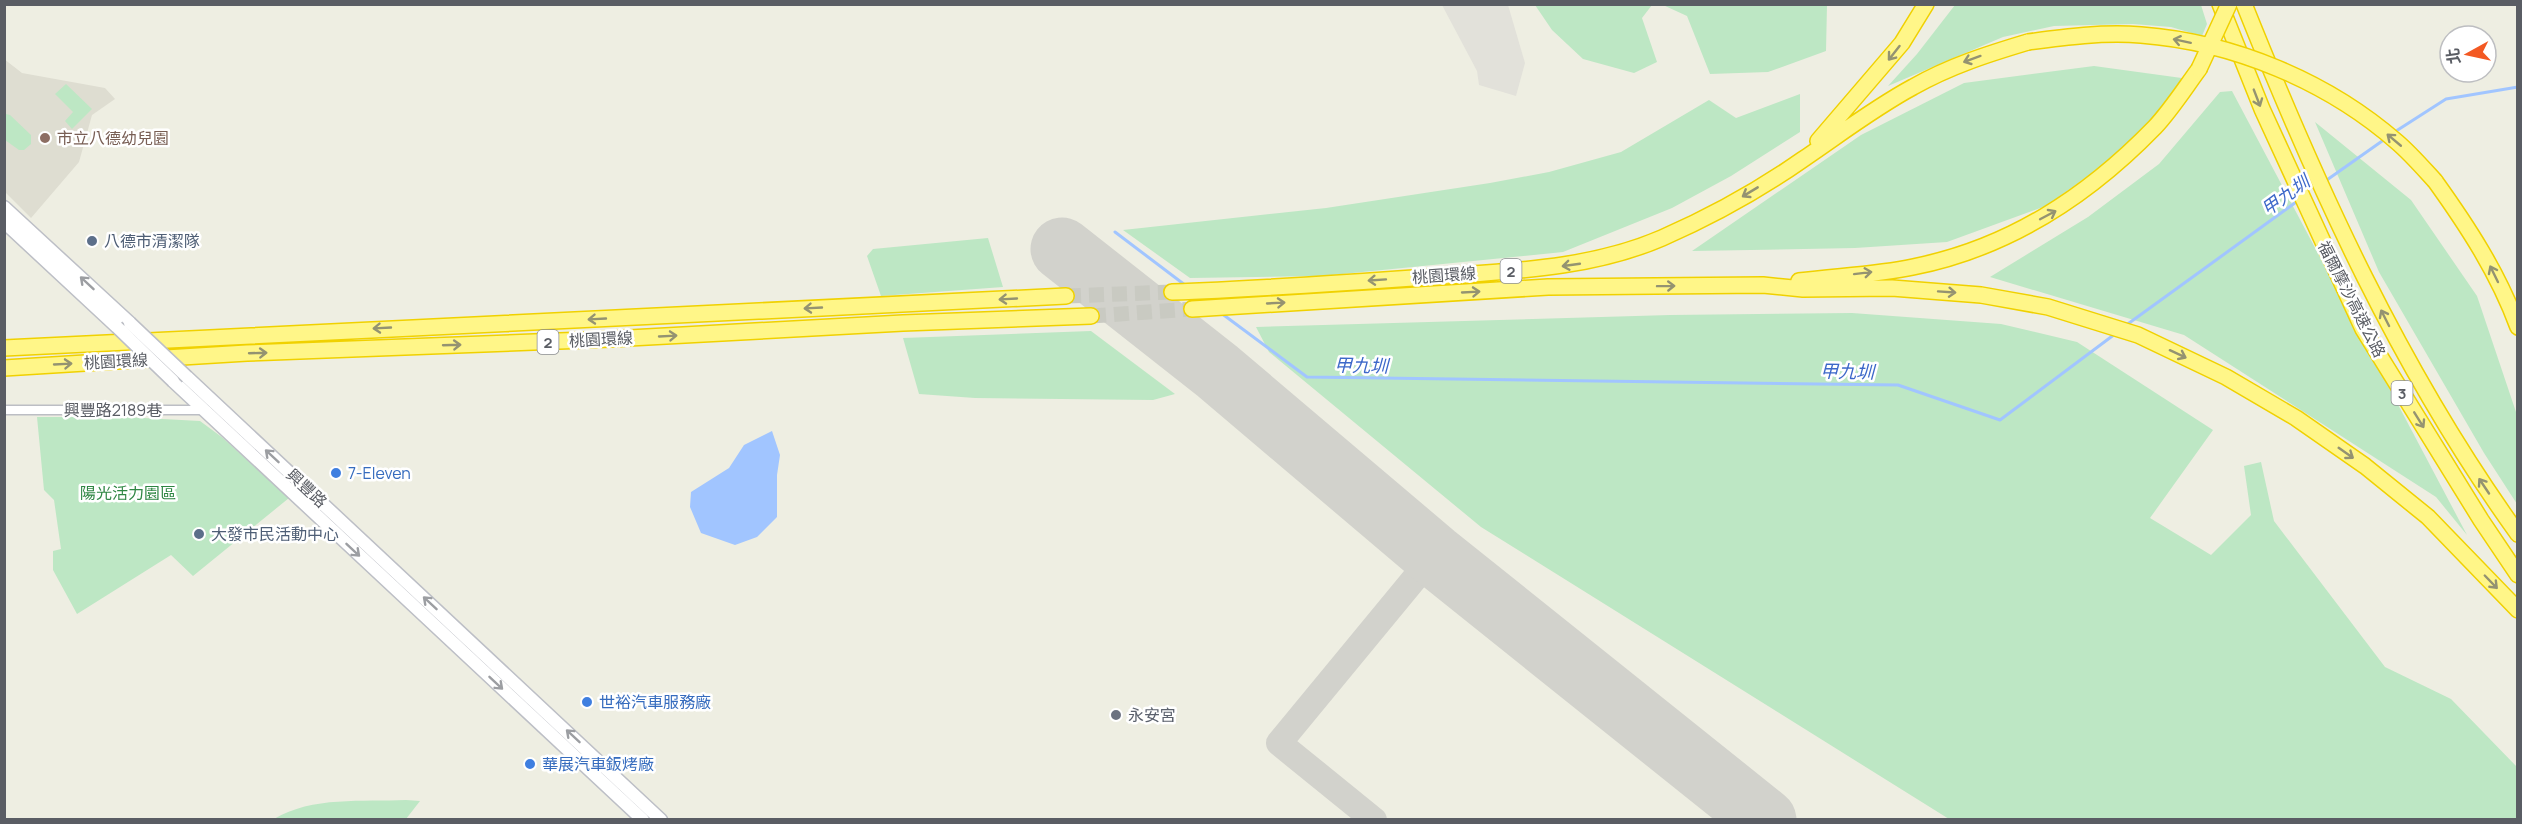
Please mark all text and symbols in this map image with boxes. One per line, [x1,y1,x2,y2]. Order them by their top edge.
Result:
north arrow [2438,24,2498,84]
one-way arrow [2172,34,2191,46]
one-way arrow [1887,45,1900,61]
text: 北 [2441,47,2465,66]
one-way arrow [1963,55,1982,66]
one-way arrow [2252,88,2263,107]
place label: 市立八德幼兒園 [57,127,169,149]
marker: 市立八德幼兒園 [38,131,52,145]
one-way arrow [2386,133,2402,146]
water label: 甲九圳 [2256,168,2316,221]
one-way arrow [1742,186,1759,198]
one-way arrow [2038,209,2056,220]
place label: 八德市清潔隊 [104,230,200,252]
marker: 八德市清潔隊 [85,234,99,248]
street label: 福爾摩沙高速公路 [2313,237,2391,361]
road number: 2 [1500,259,1522,283]
one-way arrow [1562,259,1581,270]
street label: 桃園環線 [1411,262,1477,288]
one-way arrow [2488,265,2500,283]
one-way arrow [1853,267,1873,278]
one-way arrow [1367,275,1387,286]
one-way arrow [80,276,95,290]
one-way arrow [1655,280,1675,292]
one-way arrow [1461,286,1481,297]
one-way arrow [1937,287,1957,298]
one-way arrow [998,293,1018,305]
one-way arrow [1266,297,1286,308]
one-way arrow [804,303,824,314]
one-way arrow [2379,310,2391,327]
one-way arrow [588,313,608,324]
one-way arrow [372,323,392,334]
street label: 桃園環線 [568,326,634,352]
road number: 2 [538,330,558,354]
one-way arrow [658,331,678,342]
one-way arrow [442,340,462,351]
one-way arrow [247,347,267,358]
street label: 桃園環線 [83,348,149,374]
one-way arrow [2169,349,2187,361]
water label: 甲九圳 [1334,353,1391,378]
one-way arrow [52,358,72,369]
water label: 甲九圳 [1820,359,1877,384]
road number: 3 [2392,381,2412,405]
street label: 興豐路2189巷 [64,399,162,421]
one-way arrow [2414,411,2426,428]
one-way arrow [2337,447,2354,459]
one-way arrow [265,449,280,463]
place label: 7-Eleven [348,462,411,484]
street label: 興豐路 [282,464,332,512]
marker: 7-Eleven [329,466,343,480]
one-way arrow [2478,478,2490,494]
park label: 陽光活力園區 [80,482,176,504]
place label: 大發市民活動中心 [211,523,339,545]
marker: 大發市民活動中心 [192,527,206,541]
one-way arrow [346,543,361,557]
one-way arrow [2484,575,2498,590]
one-way arrow [423,596,438,610]
one-way arrow [488,676,503,691]
place label: 世裕汽車服務廠 [599,691,711,713]
marker: 世裕汽車服務廠 [580,695,594,709]
place label: 永安宮 [1128,704,1176,726]
marker: 永安宮 [1109,708,1123,722]
one-way arrow [565,729,580,743]
place label: 華展汽車鈑烤廠 [542,753,654,775]
marker: 華展汽車鈑烤廠 [523,757,537,771]

